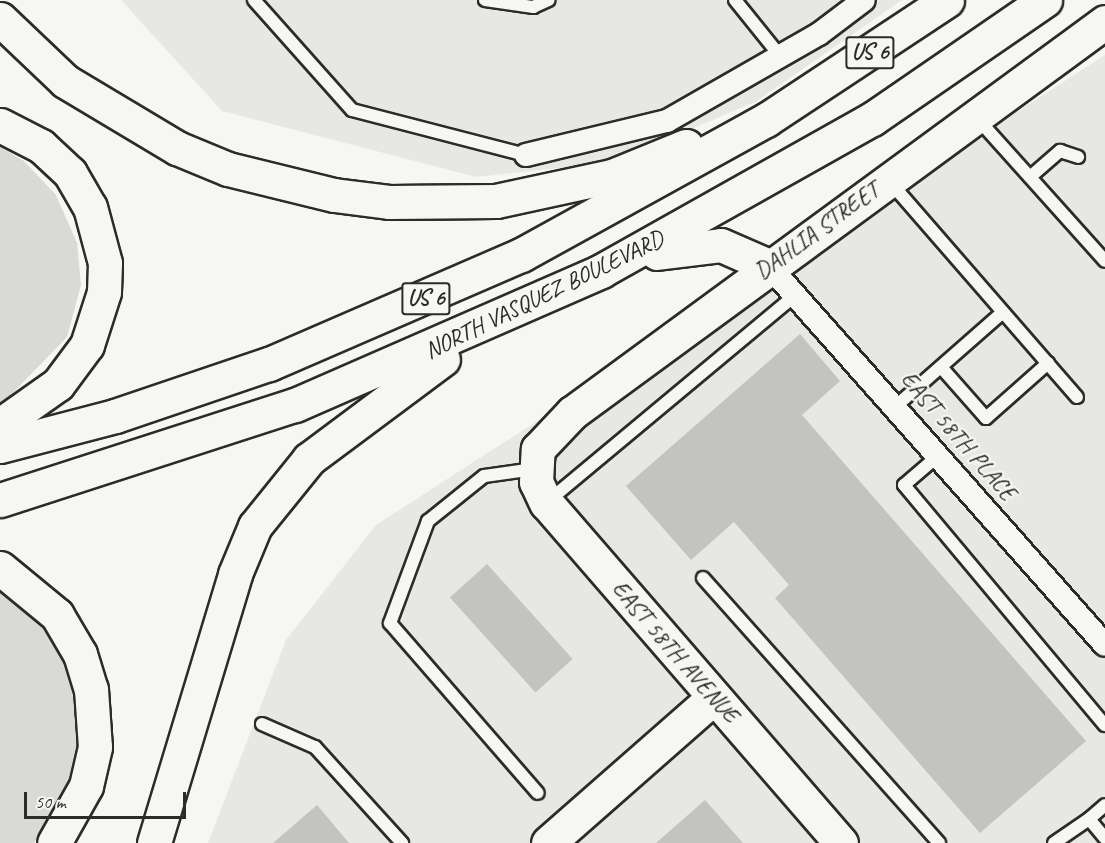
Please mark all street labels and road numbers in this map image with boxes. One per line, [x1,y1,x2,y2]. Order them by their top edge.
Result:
road number: US 6 [844,34,896,72]
street label: DAHLIA STREET [749,176,885,286]
street label: NORTH VASQUEZ BOULEVARD [419,224,669,366]
road number: US 6 [400,280,452,318]
street label: EAST 58TH PLACE [894,365,1022,507]
street label: EAST 58TH AVENUE [606,575,744,729]

